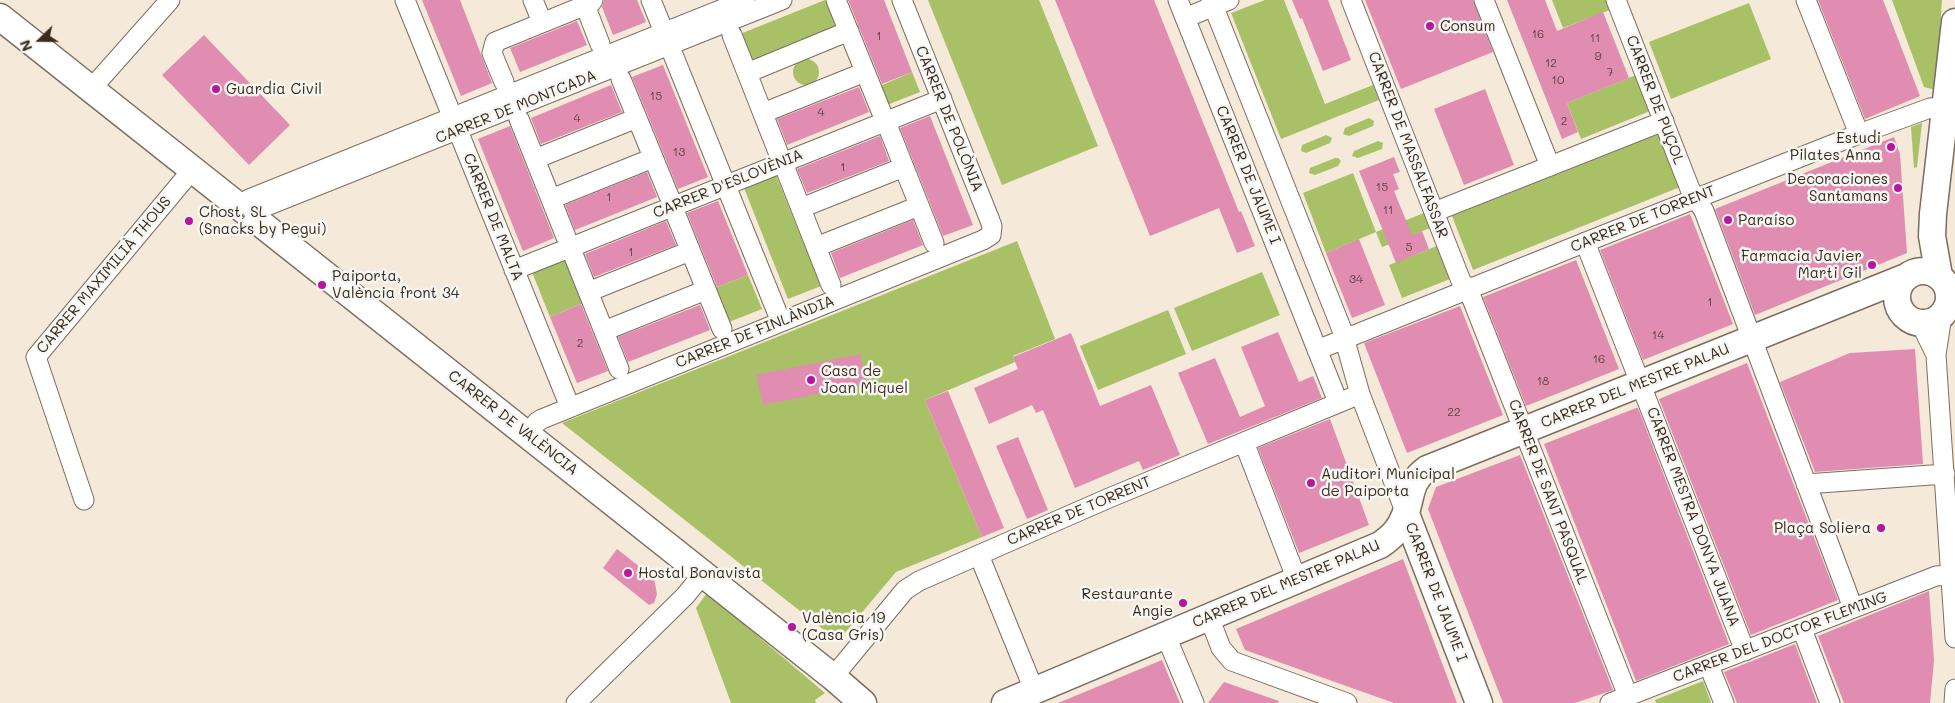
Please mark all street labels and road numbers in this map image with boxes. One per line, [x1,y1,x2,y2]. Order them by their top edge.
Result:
street label: CARRER DE PUÇOL [1622,33,1688,167]
street label: CARRER DE POLÒNIA [911,43,987,195]
street label: CARRER DE MASSALFASSAR [1364,49,1452,241]
street label: CARRER DE MONTCADA [433,66,599,148]
street label: CARRER DE JAUME I [1212,103,1284,247]
street label: CARRER D'ESLOVÈNIA [650,146,806,222]
street label: CARRER DE MALTA [459,151,527,283]
street label: CARRER DE TORRENT [1568,182,1718,256]
street label: CARRER MAXIMILIÀ THOUS [33,193,175,357]
street label: CARRER DE FINLÀNDIA [673,292,837,372]
street label: CARRER DEL MESTRE PALAU [1538,340,1732,432]
street label: CARRER DE VALÈNCIA [444,367,582,479]
street label: CARRER DE SANT PASQUAL [1504,397,1592,587]
street label: CARRER MESTRA DONYA JUANA [1643,405,1743,629]
street label: CARRER DE TORRENT [1004,473,1154,549]
street label: CARRER DE JAUME I [1401,520,1471,664]
street label: CARRER DEL MESTRE PALAU [1190,536,1382,632]
street label: CARRER DEL DOCTOR FLEMING [1670,588,1890,686]

